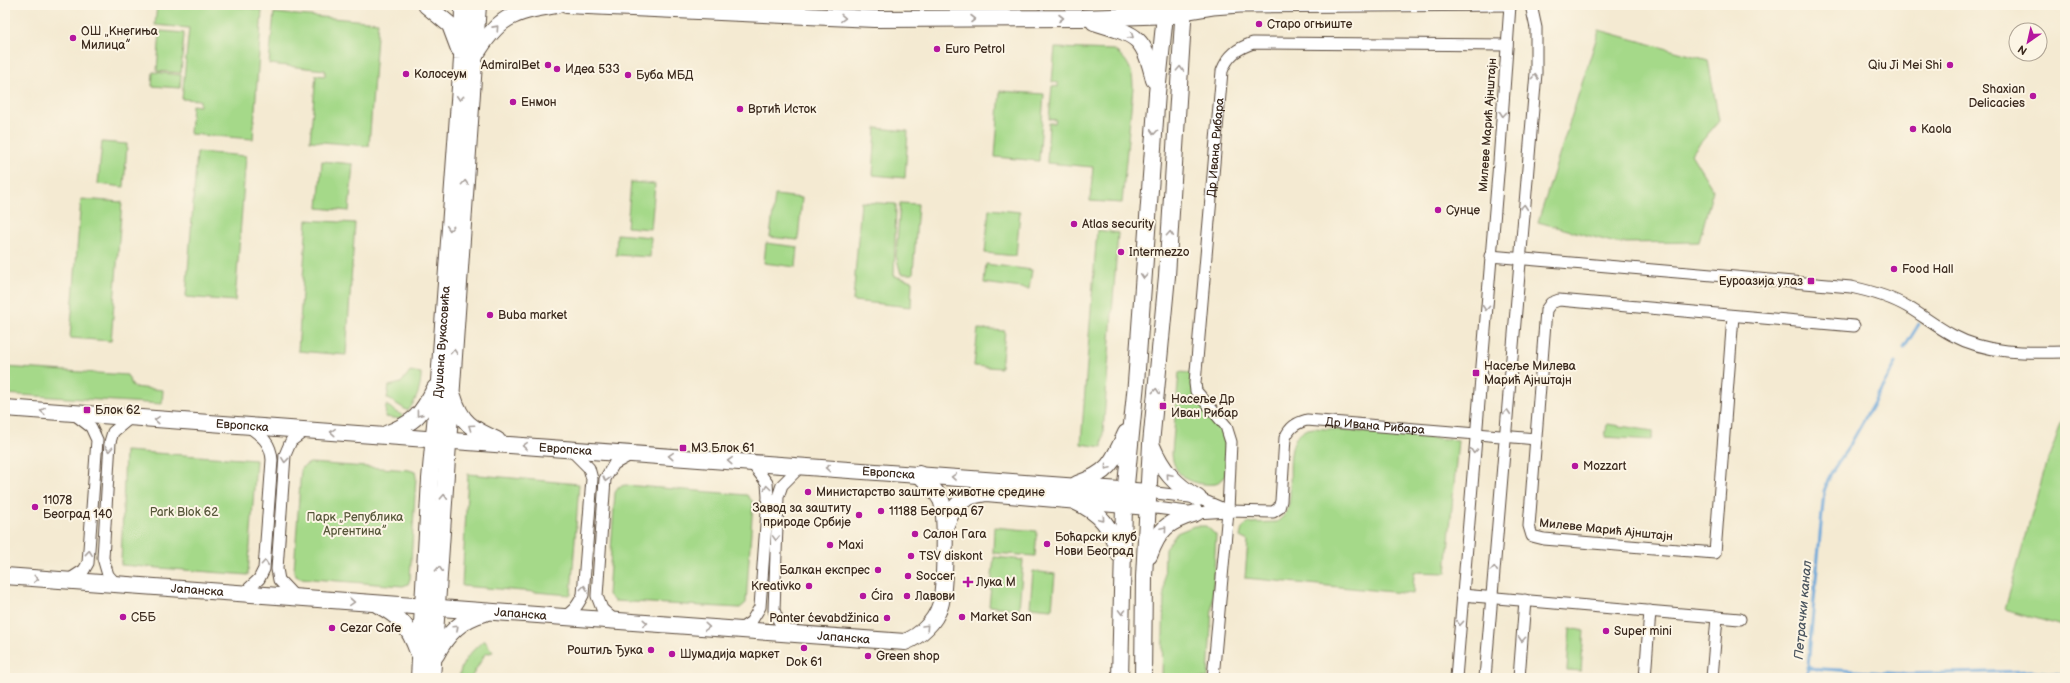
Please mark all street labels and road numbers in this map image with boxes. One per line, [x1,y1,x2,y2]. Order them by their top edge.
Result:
street label: Милеве Марић Ајнштајн [1476,57,1500,193]
street label: Др Ивана Рибара [1204,97,1227,198]
street label: Душана Вукасовића [430,285,453,398]
street label: Др Ивана Рибара [1325,414,1425,437]
street label: Европска [215,416,269,435]
street label: Европска [538,440,593,459]
street label: Европска [861,464,916,482]
street label: Милеве Марић Ајнштајн [1538,516,1674,544]
street label: Јапанска [171,581,224,600]
street label: Јапанска [494,604,547,623]
street label: Јапанска [817,628,871,647]

